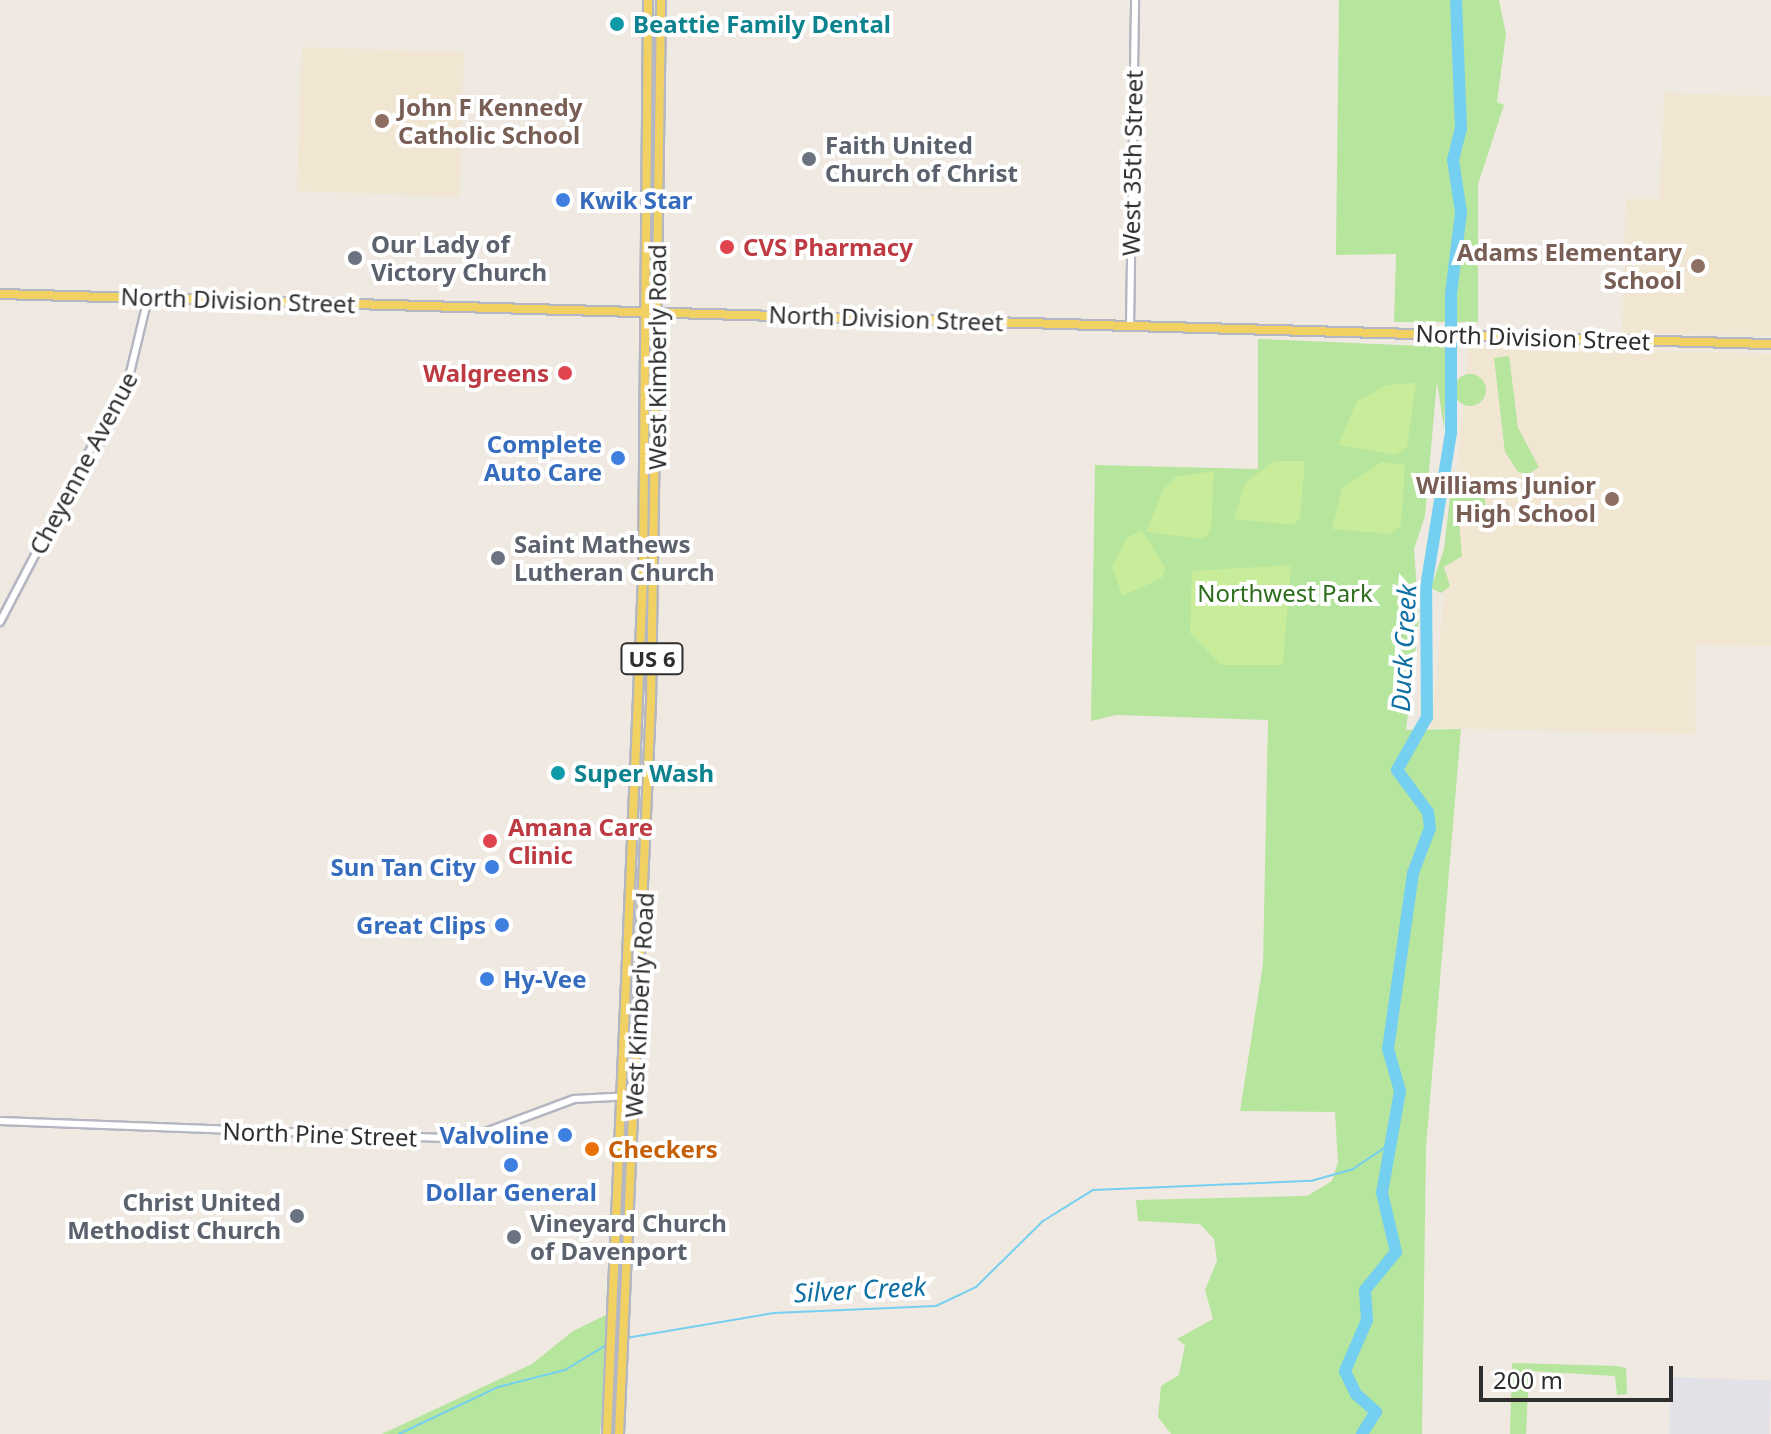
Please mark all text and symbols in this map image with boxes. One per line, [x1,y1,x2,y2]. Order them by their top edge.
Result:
place label: Beattie Family Dental [633,10,891,38]
marker: Beattie Family Dental [608,15,626,33]
street label: West 35th Street [1116,70,1148,256]
place label: John F Kennedy Catholic School [398,93,582,149]
marker: John F Kennedy Catholic School [373,112,391,130]
place label: Faith United Church of Christ [825,131,1018,187]
marker: Faith United Church of Christ [800,150,818,168]
place label: Kwik Star [579,186,693,214]
marker: Kwik Star [554,191,572,209]
place label: Our Lady of Victory Church [371,230,547,286]
place label: CVS Pharmacy [743,233,913,261]
marker: CVS Pharmacy [718,238,736,256]
place label: Adams Elementary School [1457,238,1682,294]
street label: West Kimberly Road [643,244,671,470]
marker: Our Lady of Victory Church [346,249,364,267]
marker: Adams Elementary School [1689,257,1707,275]
street label: North Division Street [120,282,356,318]
street label: North Division Street [768,300,1004,336]
street label: North Division Street [1415,319,1651,355]
place label: Walgreens [423,359,549,387]
marker: Walgreens [556,364,574,382]
street label: Cheyenne Avenue [23,367,143,559]
place label: Complete Auto Care [484,430,602,486]
marker: Complete Auto Care [609,449,627,467]
place label: Williams Junior High School [1416,471,1596,527]
marker: Williams Junior High School [1603,490,1621,508]
place label: Saint Mathews Lutheran Church [514,530,715,586]
marker: Saint Mathews Lutheran Church [489,549,507,567]
park label: Northwest Park [1197,579,1373,607]
water label: Duck Creek [1385,583,1423,713]
road number: US 6 [620,641,684,677]
place label: Super Wash [574,759,714,787]
marker: Super Wash [549,764,567,782]
place label: Amana Care Clinic [508,813,653,869]
marker: Amana Care Clinic [479,830,501,852]
place label: Sun Tan City [330,853,476,881]
marker: Sun Tan City [483,858,501,876]
street label: West Kimberly Road [619,891,659,1119]
place label: Great Clips [356,911,486,939]
marker: Great Clips [493,916,511,934]
place label: Hy-Vee [503,965,587,993]
marker: Hy-Vee [478,970,496,988]
street label: North Pine Street [222,1116,418,1152]
place label: Valvoline [439,1121,549,1149]
marker: Valvoline [556,1126,574,1144]
place label: Checkers [608,1135,718,1163]
marker: Checkers [583,1140,601,1158]
marker: Dollar General [502,1156,520,1174]
place label: Dollar General [425,1178,597,1206]
place label: Christ United Methodist Church [67,1188,281,1244]
marker: Christ United Methodist Church [288,1207,306,1225]
place label: Vineyard Church of Davenport [530,1209,727,1265]
marker: Vineyard Church of Davenport [505,1228,523,1246]
water label: Silver Creek [793,1271,927,1309]
scale bar [1483,1350,1677,1400]
text: 200 m [1493,1363,1563,1396]

